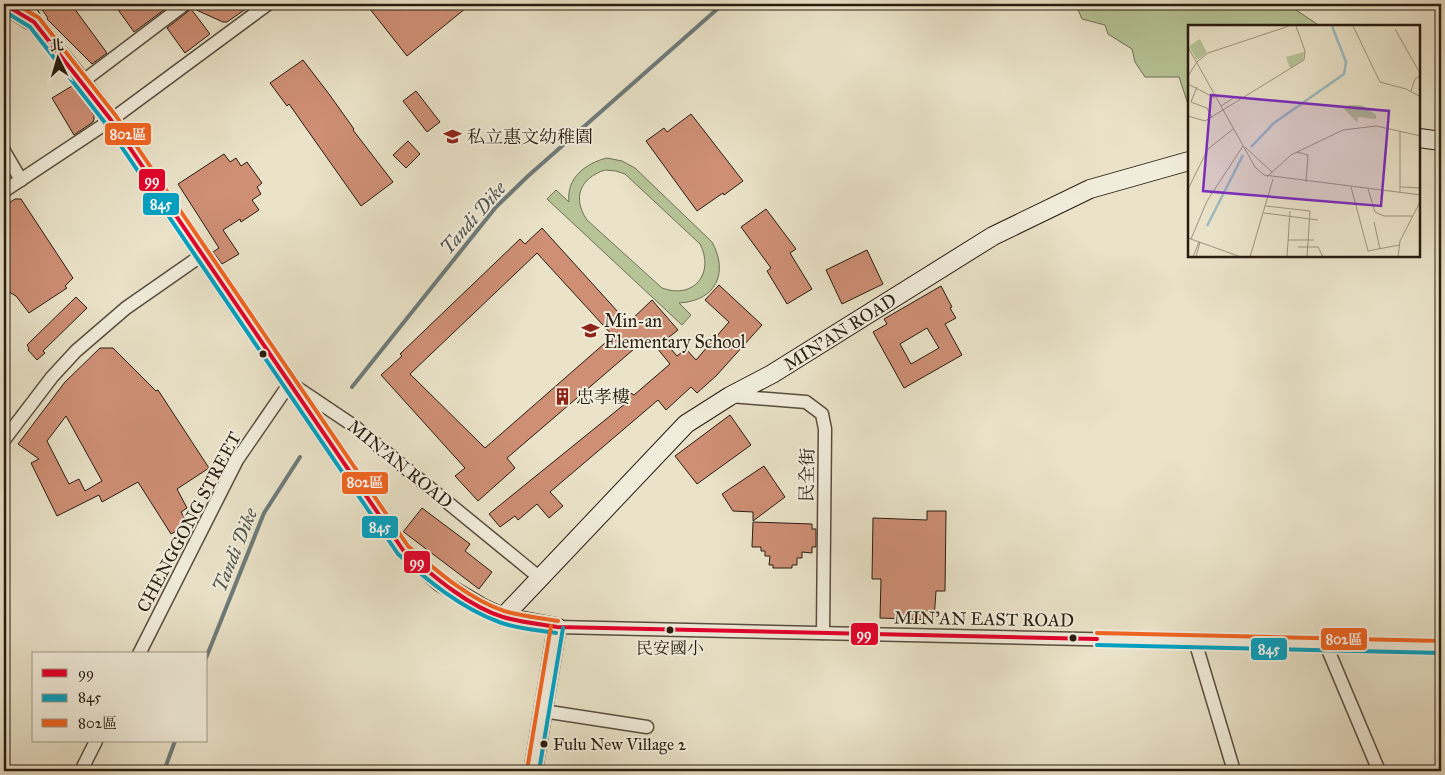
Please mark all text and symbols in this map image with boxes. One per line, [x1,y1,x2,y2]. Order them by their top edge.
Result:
inset map [1188,25,1420,258]
north arrow [32,32,82,82]
text: 北 [49,36,65,55]
line badge: 802區 [104,122,152,146]
text: 802區 [110,126,146,143]
place label: 私立惠文幼稚園 [467,126,593,148]
school or university icon: 私立惠文幼稚園 [443,127,463,147]
line badge: 99 [138,168,166,192]
text: 99 [144,172,160,190]
water label: Tandi Dike [435,177,511,259]
line badge: 845 [142,192,180,216]
text: 845 [150,196,172,214]
street label: MIN'AN ROAD [780,289,900,375]
place label: Min-an Elementary School [604,310,746,353]
school or university icon: Min-an Elementary School [580,321,600,341]
unlabelled marker [258,349,268,359]
place label: 忠孝樓 [576,386,630,408]
building icon: 忠孝樓 [552,387,572,407]
street label: MIN'AN ROAD [343,415,457,513]
street label: CHENGGONG STREET [132,428,246,616]
street label: 民全街 [796,448,818,502]
line badge: 802區 [341,471,389,495]
text: 802區 [347,474,383,491]
water label: Tandi Dike [208,504,263,595]
line badge: 845 [361,515,399,539]
text: 845 [369,519,391,537]
line badge: 99 [403,550,431,574]
text: 99 [409,554,425,572]
street label: MIN'AN EAST ROAD [894,606,1074,632]
line badge: 99 [850,622,879,646]
marker: 民安國小 [665,625,675,635]
text: 99 [856,626,872,644]
line badge: 802區 [1320,627,1368,651]
text: 802區 [1326,631,1362,648]
unlabelled marker [1068,633,1078,643]
line badge: 845 [1250,637,1288,661]
place label: 民安國小 [636,638,704,659]
text: 845 [1258,641,1280,659]
legend [32,652,208,742]
text: 99 [78,664,94,682]
text: 845 [78,688,101,706]
text: 802區 [78,714,117,732]
place label: Fulu New Village 2 [553,734,687,755]
marker: Fulu New Village 2 [539,739,549,749]

